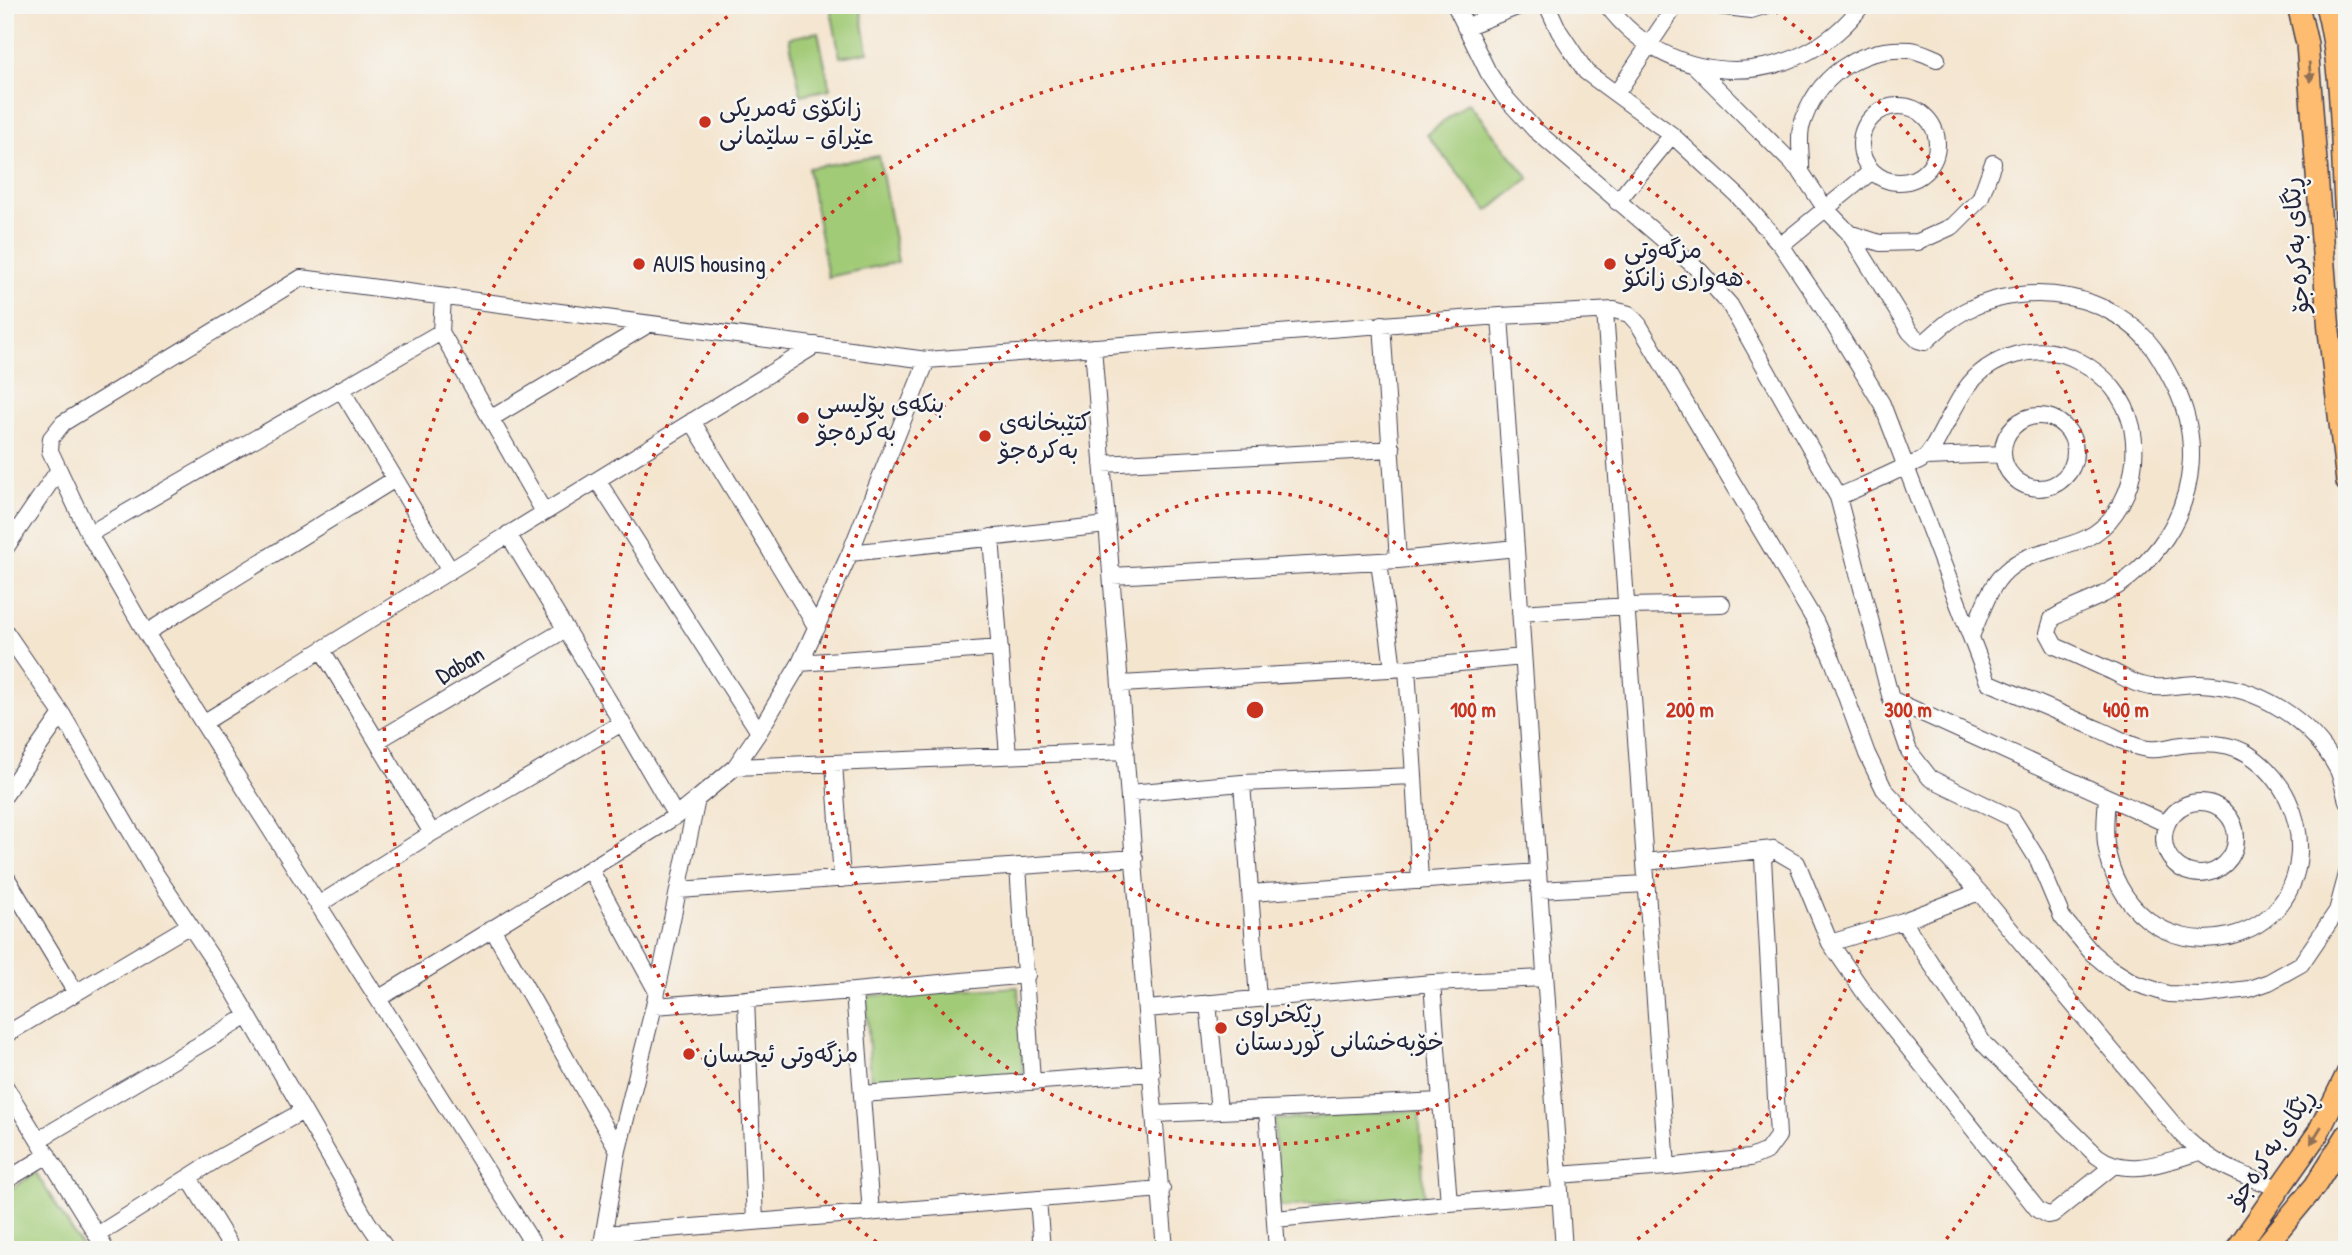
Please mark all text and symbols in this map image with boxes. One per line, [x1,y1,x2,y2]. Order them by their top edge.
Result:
one-way arrow [2304,62,2315,84]
place label: زانکۆی ئەمریکی عێراق - سلێمانی [719,91,874,151]
marker: زانکۆی ئەمریکی عێراق - سلێمانی [697,114,713,130]
street label: ڕێگای بەکرەجۆ [2274,176,2321,316]
place label: مزگەوتی هەواری زانکۆ [1622,233,1744,293]
place label: AUIS housing [653,247,766,279]
marker: AUIS housing [631,256,647,272]
marker: مزگەوتی هەواری زانکۆ [1602,256,1618,272]
place label: بنکەی پۆلیسی بەکرەجۆ [815,387,945,447]
place label: کتێبخانەی بەکرەجۆ [997,405,1091,465]
marker: بنکەی پۆلیسی بەکرەجۆ [795,410,811,426]
marker: کتێبخانەی بەکرەجۆ [977,428,993,444]
street label: Daban [429,637,490,691]
text: 100 m [1450,695,1496,724]
text: 200 m [1666,695,1714,724]
text: 300 m [1884,695,1932,724]
text: 400 m [2103,695,2149,724]
centre of rings [1243,698,1267,722]
place label: ڕێکخراوی خۆبەخشانی کوردستان [1235,997,1444,1058]
marker: ڕێکخراوی خۆبەخشانی کوردستان [1213,1020,1229,1036]
place label: مزگەوتی ئیحسان [703,1037,858,1069]
marker: مزگەوتی ئیحسان [681,1046,697,1062]
street label: ڕێگای بەکرەجۆ [2218,1082,2326,1217]
one-way arrow [2310,1125,2323,1144]

